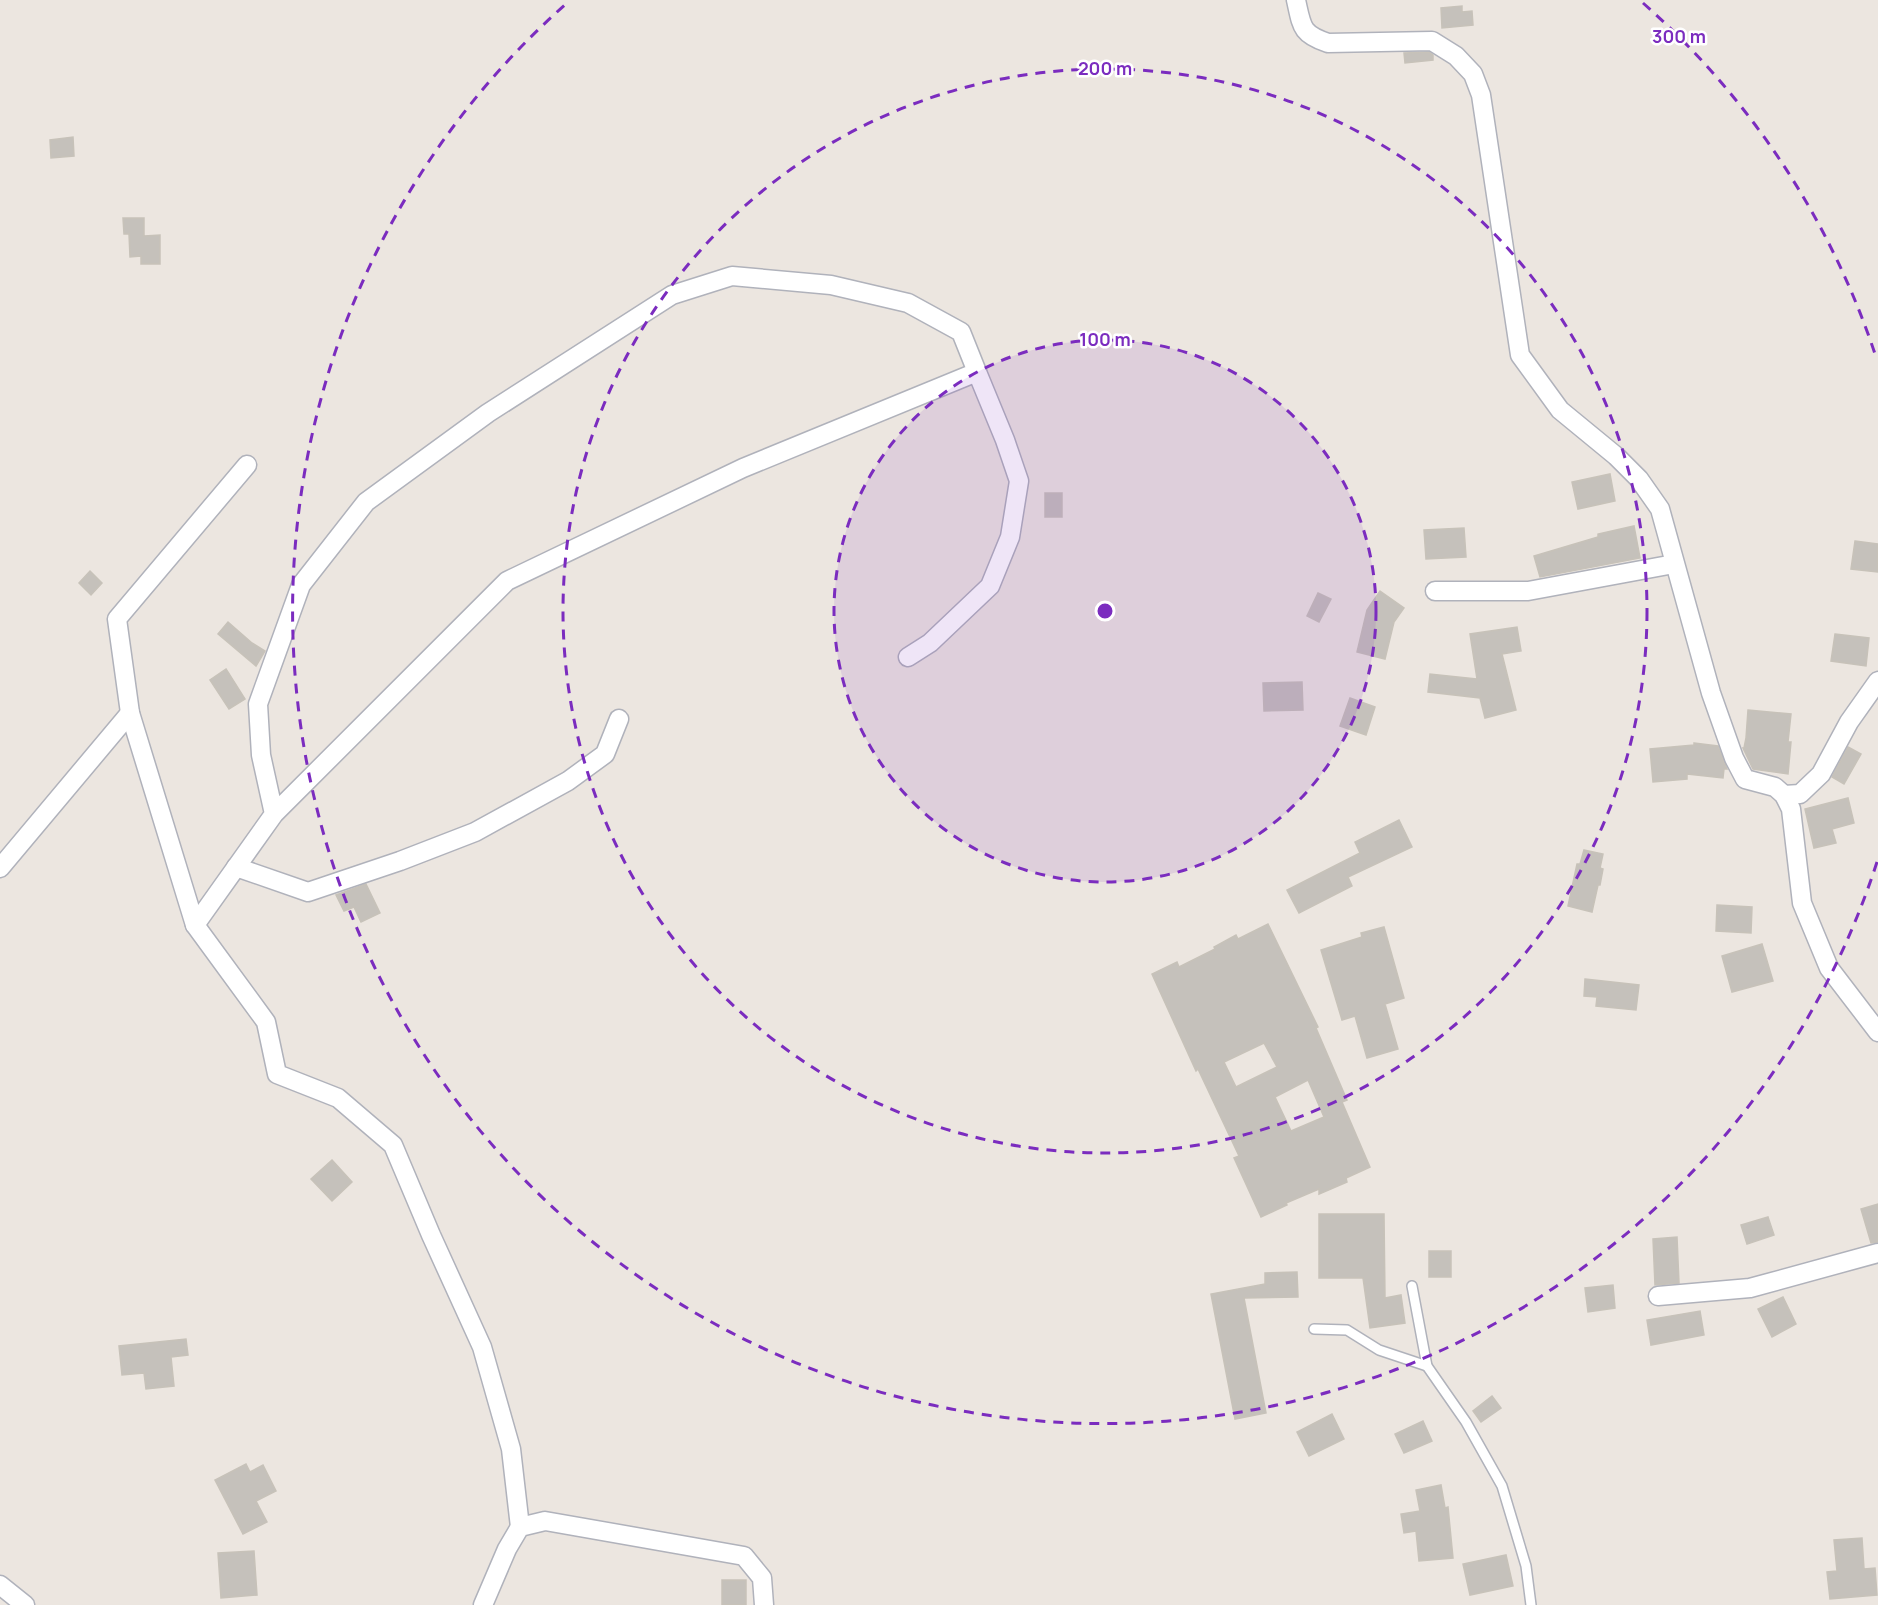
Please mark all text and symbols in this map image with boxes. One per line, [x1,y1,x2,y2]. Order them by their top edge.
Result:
text: 300 m [1652,24,1706,48]
text: 200 m [1078,56,1132,80]
text: 100 m [1079,327,1131,351]
centre of rings [1095,601,1115,621]

